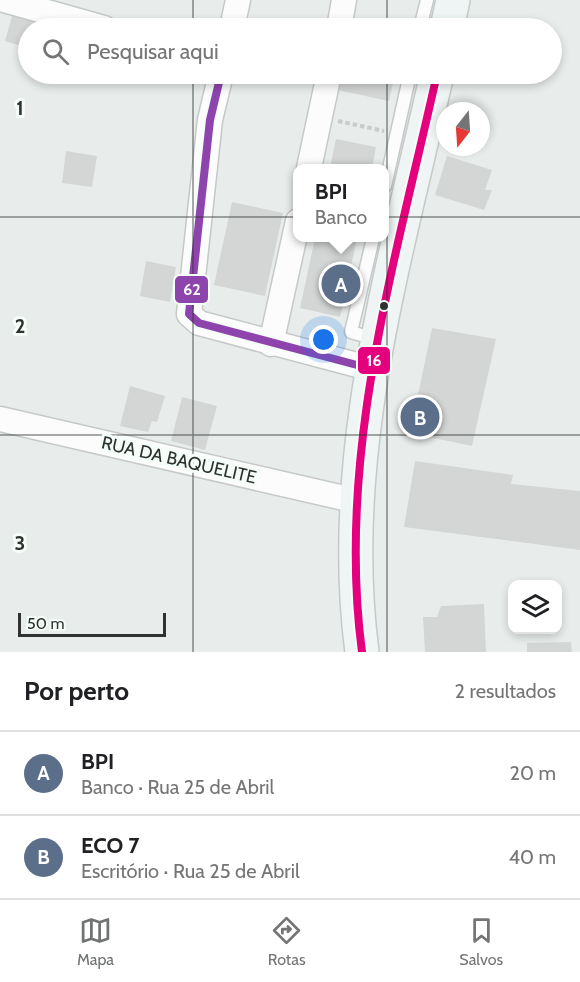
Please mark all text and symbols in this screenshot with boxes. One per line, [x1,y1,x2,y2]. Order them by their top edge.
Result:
search box [18,18,562,84]
icon: search [39,35,72,68]
text: Pesquisar aqui [87,38,219,65]
text: 1 [16,96,24,120]
north arrow [436,102,490,156]
popup [293,164,389,242]
text: BPI [315,178,348,205]
text: Banco [315,205,367,229]
pin: A [322,262,360,306]
line badge: 62 [174,275,209,304]
text: 62 [183,280,201,299]
unlabelled marker [378,300,390,312]
text: 2 [15,314,25,338]
your location [309,325,338,354]
line badge: 16 [357,346,391,375]
text: 16 [367,351,381,370]
pin: B [400,394,440,440]
street label: RUA DA BAQUELITE [99,431,259,489]
text: 3 [15,531,25,555]
map controls [508,580,562,634]
button: layers [508,580,562,634]
scale bar [18,610,166,638]
text: 50 m [27,614,64,633]
text: Por perto [24,675,129,707]
text: 2 resultados [455,679,556,703]
text: BPI [81,748,114,775]
text: A [37,761,50,785]
text: 20 m [510,761,556,785]
text: Banco · Rua 25 de Abril [81,775,274,799]
text: ECO 7 [81,832,139,859]
text: B [37,845,50,869]
text: 40 m [508,845,556,869]
text: Escritório · Rua 25 de Abril [81,859,300,883]
tab: Mapa [77,914,114,969]
tab: Rotas [268,914,306,969]
tab: Salvos [459,914,503,969]

